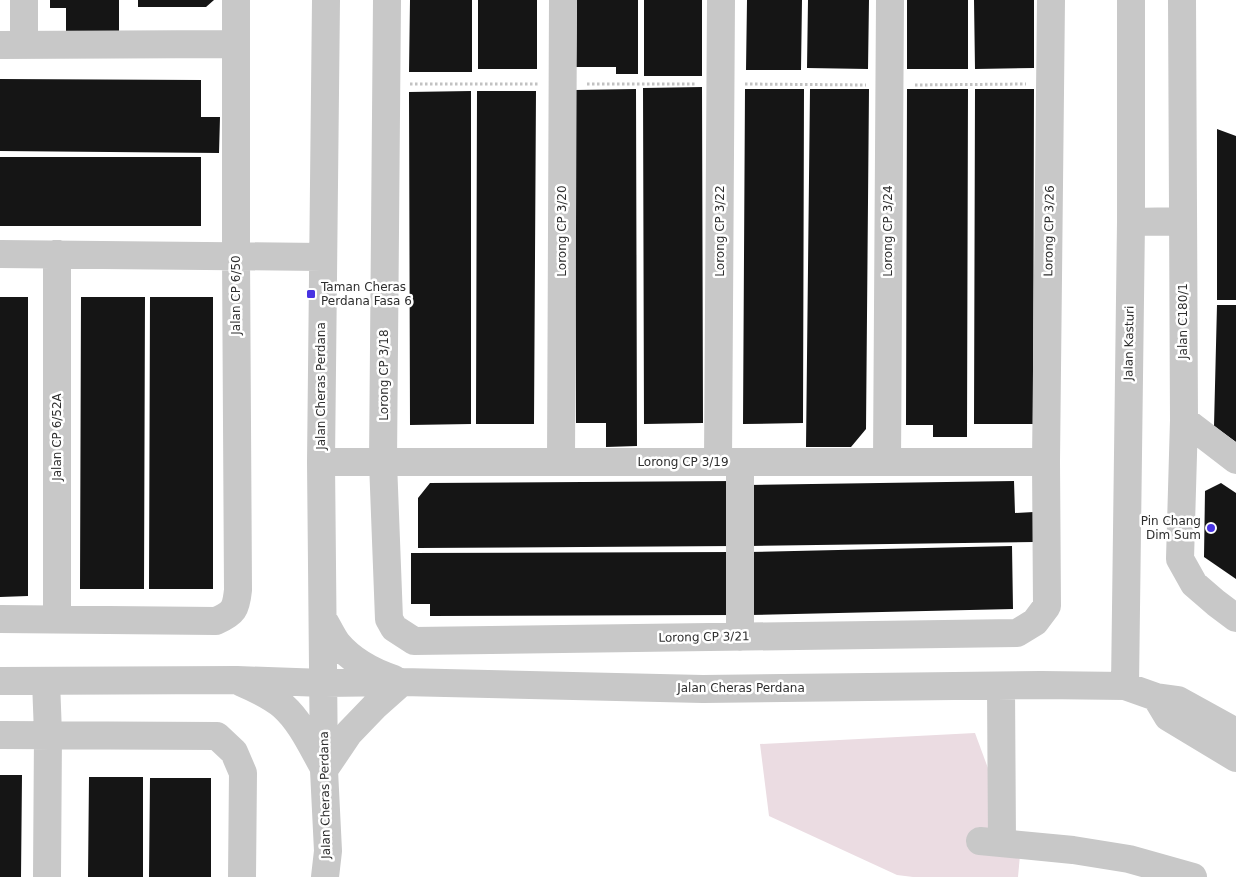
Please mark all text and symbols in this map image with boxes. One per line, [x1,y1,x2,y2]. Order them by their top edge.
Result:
street label: Lorong CP 3/20 [555,185,569,277]
street label: Lorong CP 3/22 [713,185,727,277]
street label: Lorong CP 3/24 [881,185,895,277]
street label: Lorong CP 3/26 [1041,185,1057,277]
street label: Jalan CP 6/50 [229,255,243,336]
place label: Taman Cheras Perdana Fasa 6 [320,280,412,308]
street label: Jalan C180/1 [1176,283,1190,360]
marker: Taman Cheras Perdana Fasa 6 [305,288,317,300]
street label: Jalan Kasturi [1121,305,1137,382]
street label: Jalan Cheras Perdana [314,322,328,451]
street label: Lorong CP 3/18 [377,329,391,421]
street label: Jalan CP 6/52A [50,392,64,482]
street label: Lorong CP 3/19 [637,455,729,469]
place label: Pin Chang Dim Sum [1141,514,1201,542]
marker: Pin Chang Dim Sum [1205,522,1217,534]
street label: Lorong CP 3/21 [658,629,750,645]
street label: Jalan Cheras Perdana [676,681,805,695]
street label: Jalan Cheras Perdana [317,731,333,860]

